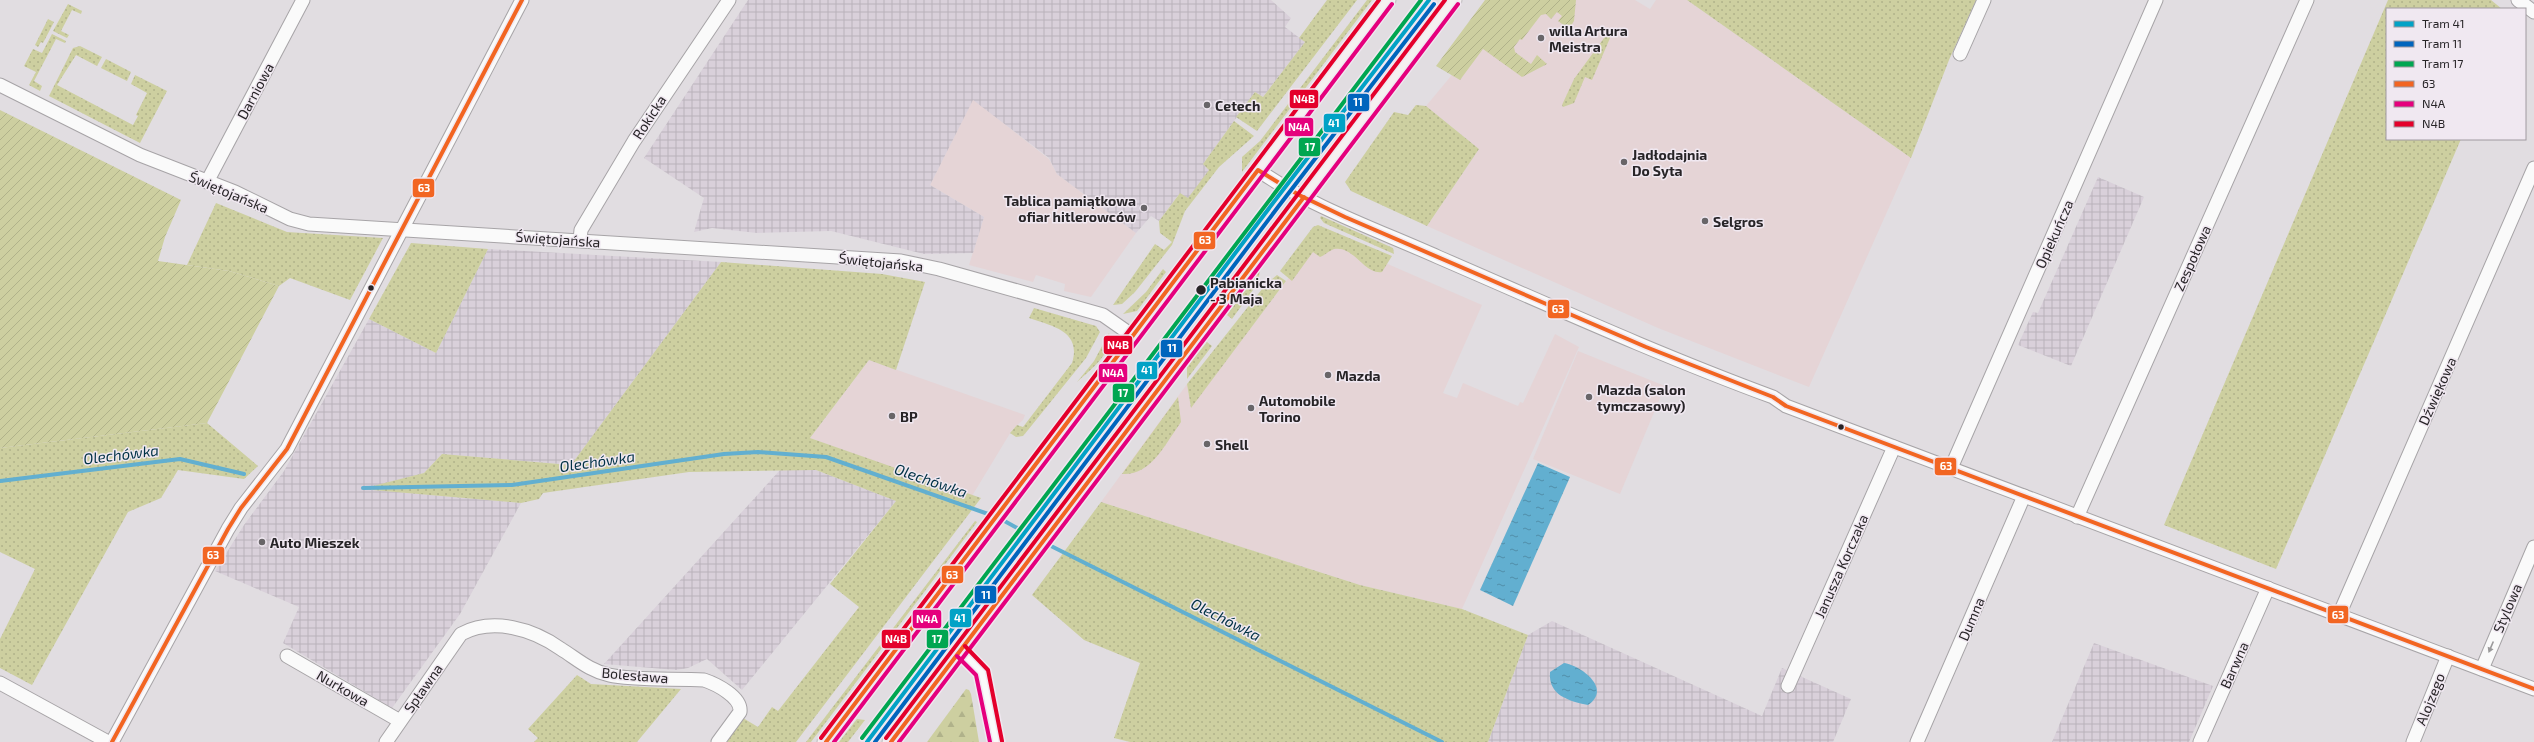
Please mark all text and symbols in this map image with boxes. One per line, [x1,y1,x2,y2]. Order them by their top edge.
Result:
legend [2386,8,2526,140]
text: Tram 41 [2422,16,2465,30]
place label: willa Artura Meistra [1549,22,1628,55]
marker: willa Artura Meistra [1536,33,1546,43]
text: Tram 11 [2422,36,2462,50]
text: Tram 17 [2422,56,2463,70]
street label: Darniowa [233,60,277,122]
text: 63 [2422,76,2436,90]
line badge: N4B [1289,89,1319,109]
street label: Rokicka [629,92,669,142]
text: N4B [1293,92,1315,105]
line badge: 11 [1347,93,1370,112]
text: 11 [1353,95,1363,108]
text: N4A [2422,96,2446,110]
place label: Cetech [1215,97,1260,114]
marker: Cetech [1202,100,1212,110]
line badge: 41 [1323,113,1346,133]
text: 41 [1328,116,1340,129]
text: N4B [2422,116,2445,130]
line badge: N4A [1284,117,1314,137]
text: N4A [1288,120,1311,133]
line badge: 17 [1298,137,1321,157]
text: 17 [1305,140,1315,153]
place label: Jadłodajnia Do Syta [1632,146,1707,179]
marker: Jadłodajnia Do Syta [1619,157,1629,167]
street label: Świętojańska [187,168,271,216]
line badge: 63 [412,178,435,198]
text: 63 [418,181,430,194]
place label: Tablica pamiątkowa ofiar hitlerowców [1004,192,1136,225]
street label: Opiekuńcza [2031,197,2077,271]
marker: Tablica pamiątkowa ofiar hitlerowców [1139,203,1149,213]
place label: Selgros [1713,213,1763,230]
marker: Selgros [1700,216,1710,226]
street label: Zespołowa [2170,222,2214,294]
street label: Świętojańska [515,228,601,250]
line badge: 63 [1193,231,1216,250]
text: 63 [1199,233,1211,246]
street label: Świętojańska [838,249,924,275]
place label: Pabianicka - 3 Maja [1210,274,1282,307]
unlabelled marker [366,283,376,293]
marker: Pabianicka - 3 Maja [1194,283,1208,297]
line badge: 63 [1547,299,1570,319]
text: 63 [1552,302,1564,315]
line badge: N4B [1103,335,1133,355]
text: N4B [1107,338,1129,351]
line badge: 11 [1160,339,1183,358]
text: 11 [1167,341,1177,354]
street label: Dźwiękowa [2414,354,2460,428]
line badge: 41 [1136,361,1158,380]
line badge: N4A [1098,363,1128,383]
text: 41 [1141,363,1153,376]
text: N4A [1102,366,1125,379]
place label: Mazda [1336,367,1381,384]
marker: Mazda [1323,370,1333,380]
place label: Mazda (salon tymczasowy) [1597,381,1686,414]
line badge: 17 [1112,383,1135,403]
text: 17 [1118,386,1128,399]
place label: Automobile Torino [1259,392,1336,425]
marker: Mazda (salon tymczasowy) [1584,392,1594,402]
marker: Automobile Torino [1246,403,1256,413]
place label: BP [900,408,918,425]
marker: BP [887,411,897,421]
unlabelled marker [1836,422,1846,432]
place label: Shell [1215,436,1249,453]
marker: Shell [1202,439,1212,449]
water label: Olechówka [82,440,160,468]
water label: Olechówka [558,447,636,475]
line badge: 63 [1934,457,1957,476]
water label: Olechówka [892,459,970,501]
text: 63 [1940,459,1952,472]
street label: Janusza Korczaka [1811,512,1871,620]
place label: Auto Mieszek [270,534,360,551]
marker: Auto Mieszek [257,537,267,547]
line badge: 63 [202,546,225,565]
text: 63 [207,548,219,561]
line badge: 63 [941,565,964,584]
text: 63 [946,568,958,581]
street label: Stylowa [2489,581,2525,635]
line badge: 11 [974,585,997,604]
text: 11 [981,588,991,601]
water label: Olechówka [1188,594,1264,644]
street label: Dumna [1954,595,1988,643]
line badge: 63 [2327,605,2349,624]
line badge: 41 [949,608,972,628]
text: 63 [2332,608,2344,621]
line badge: N4A [912,609,942,629]
text: 41 [954,611,966,624]
text: N4A [916,612,939,625]
line badge: N4B [881,629,911,649]
line badge: 17 [926,629,949,649]
text: N4B [885,632,907,645]
text: 17 [932,632,942,645]
street label: Barwna [2216,639,2252,691]
one-way arrow [2488,642,2494,653]
street label: Spławna [400,660,446,716]
street label: Bolesława [601,664,669,686]
street label: Nurkowa [314,666,372,710]
street label: Alojzego [2412,670,2448,728]

